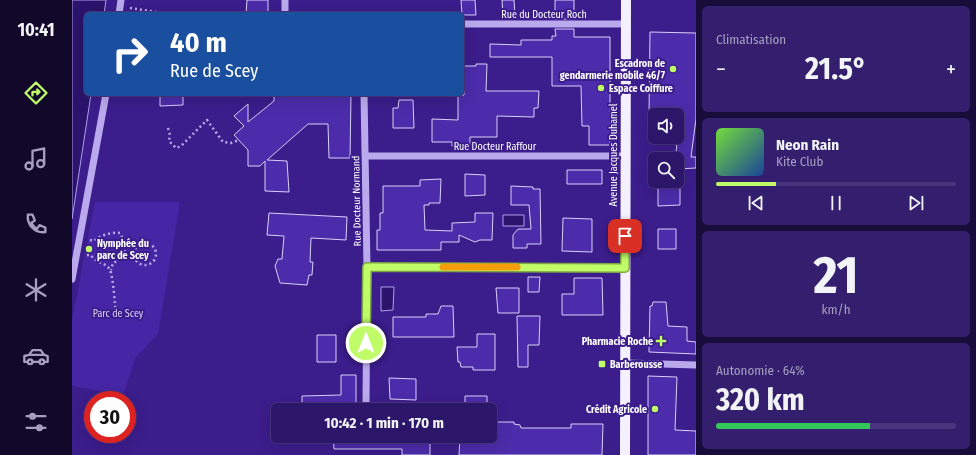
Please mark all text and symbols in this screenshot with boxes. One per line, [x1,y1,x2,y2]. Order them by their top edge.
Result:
street label: Rue du Docteur Roch [501,9,587,21]
text: 10:41 [17,19,55,41]
text: 40 m [170,26,227,59]
icon: right [104,28,156,80]
text: Climatisation [716,32,786,47]
text: 21.5° [805,51,867,87]
text: − [716,56,726,83]
text: + [946,56,956,83]
place label: Escadron de gendarmerie mobile 46/7 [560,58,666,82]
text: Rue de Scey [170,60,258,82]
marker: Escadron de gendarmerie mobile 46/7 [668,64,678,74]
icon: directions [22,79,50,107]
marker: Espace Coiffure [596,83,606,93]
place label: Espace Coiffure [609,83,673,95]
street label: Avenue Jacques Duhamel [608,103,620,206]
map controls [648,108,684,188]
button: sound [648,108,684,144]
text: Neon Rain [776,136,839,154]
street label: Rue Docteur Raffour [454,141,537,153]
icon: music [22,145,50,173]
button: search [648,152,684,188]
text: Kite Club [776,154,823,169]
street label: Rue Docteur Normand [350,156,364,246]
icon: previous [745,192,767,214]
icon: pause [825,192,847,214]
icon: next [905,192,927,214]
icon: phone [22,210,50,238]
pin [608,219,642,253]
icon: arrive [614,225,636,247]
place label: Nymphée du parc de Scey [97,237,149,262]
marker: Nymphée du parc de Scey [84,244,94,254]
text: 21 [813,244,859,307]
icon: climate [22,276,50,304]
text: km/h [822,302,851,317]
park label: Parc de Scey [93,308,144,320]
position arrow [345,322,387,364]
place label: Pharmacie Roche [582,336,653,348]
marker: Pharmacie Roche [656,336,666,346]
icon: car [22,342,50,370]
marker: Barberousse [597,359,607,369]
place label: Barberousse [610,359,662,371]
text: Autonomie · 64% [716,363,805,378]
text: 320 km [716,382,805,418]
speed limit sign: 30 [84,391,136,443]
place label: Crédit Agricole [586,403,647,416]
marker: Crédit Agricole [650,404,660,414]
icon: filters [22,408,50,436]
text: 10:42 · 1 min · 170 m [324,414,444,432]

